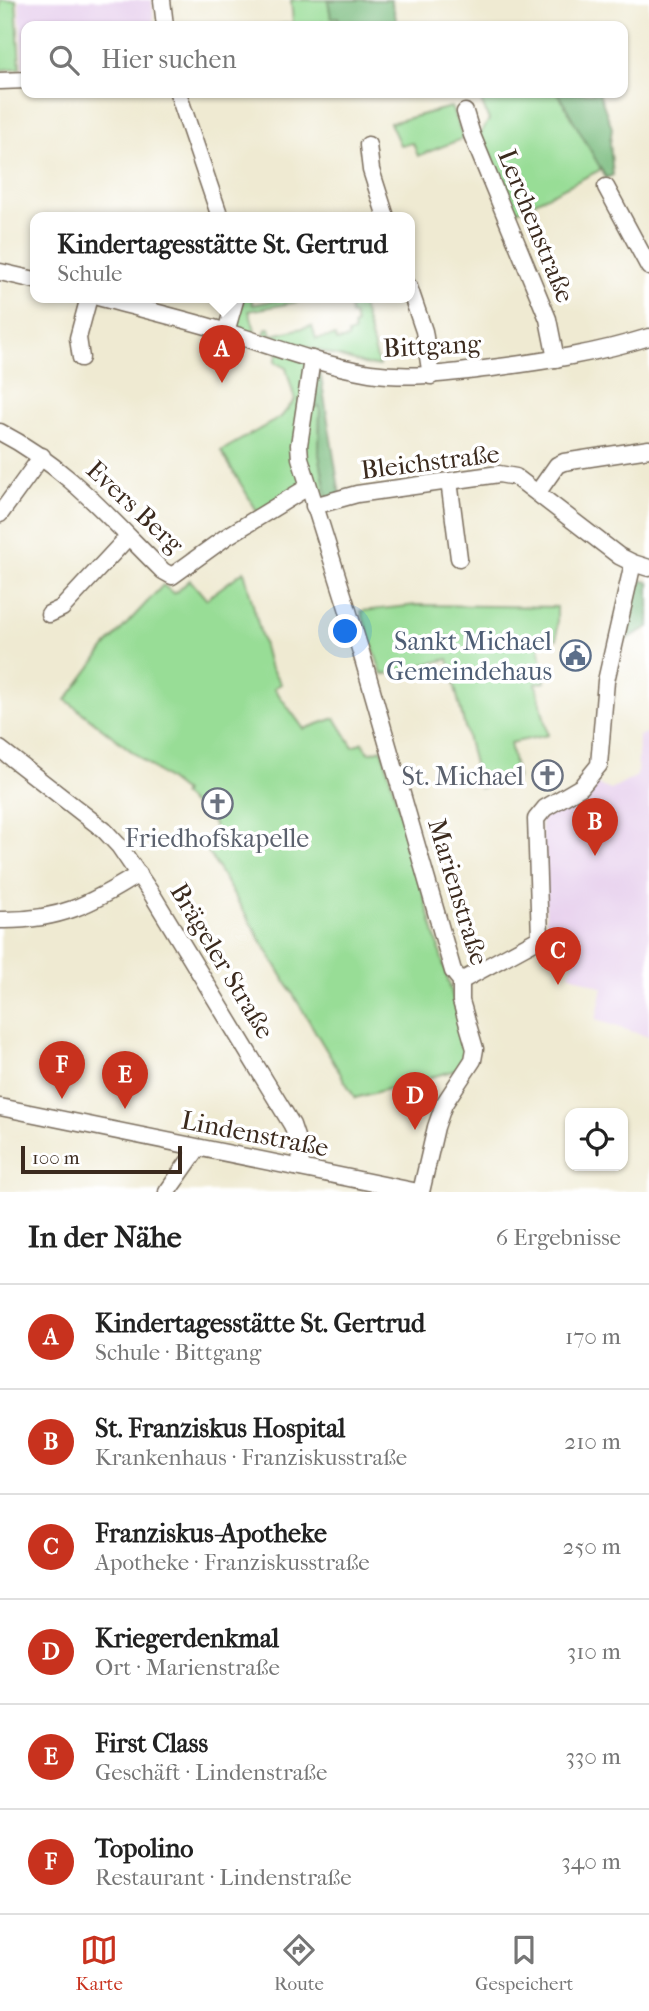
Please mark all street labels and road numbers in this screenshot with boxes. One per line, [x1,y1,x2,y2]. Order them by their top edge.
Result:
street label: Lerchenstraße [491,145,581,307]
street label: Bittgang [382,328,483,364]
street label: Bleichstraße [359,438,501,486]
street label: Evers Berg [80,454,191,561]
street label: Marienstraße [421,815,495,969]
street label: Brägeler Straße [163,878,281,1045]
street label: Lindenstraße [179,1105,331,1164]

